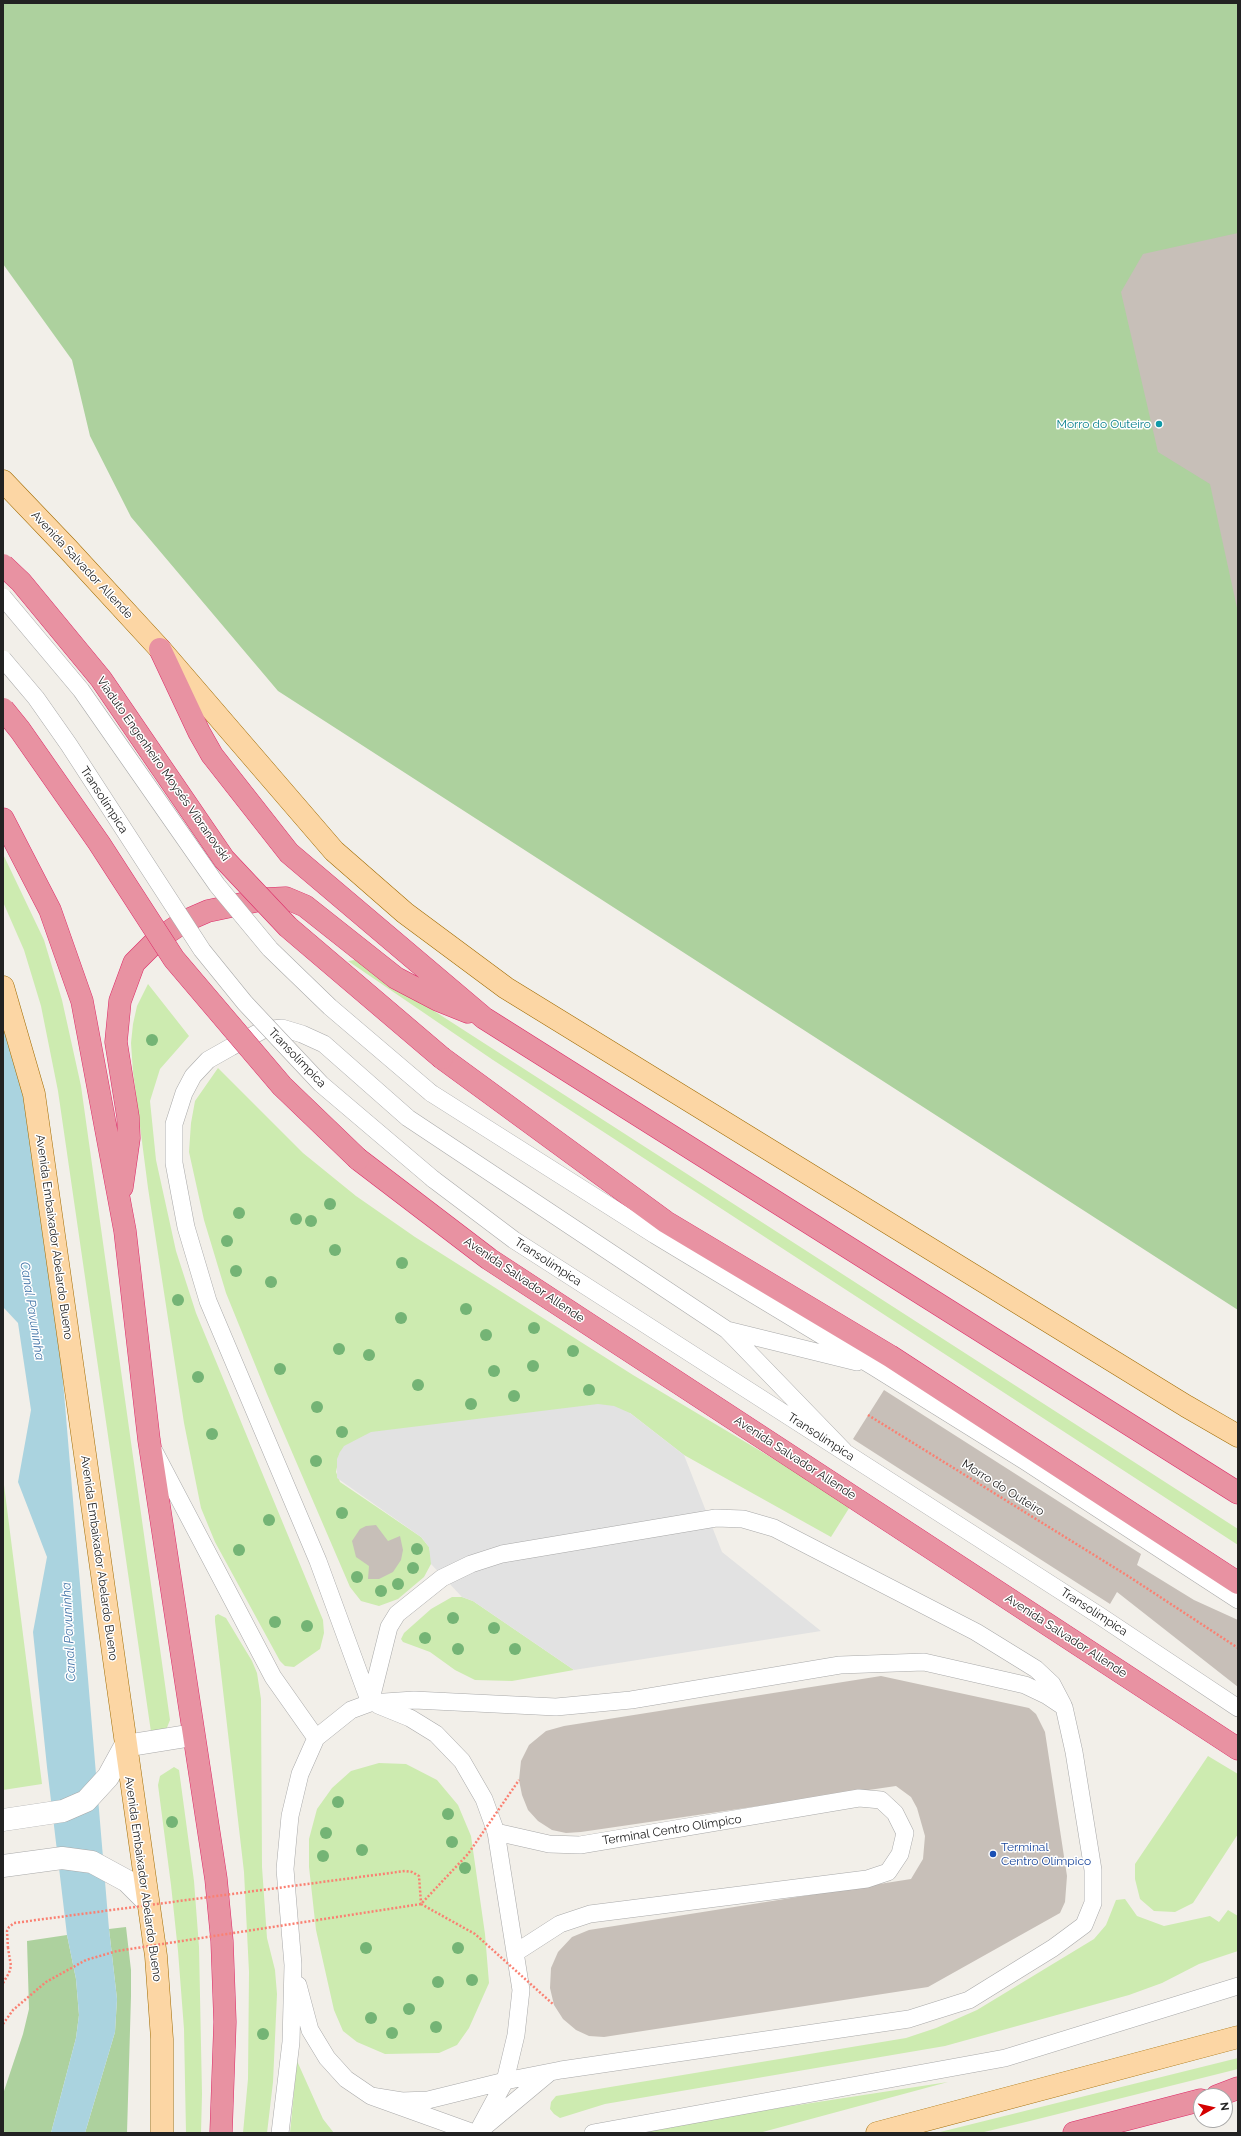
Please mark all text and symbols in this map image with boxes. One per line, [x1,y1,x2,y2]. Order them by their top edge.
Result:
place label: Morro do Outeiro [1056,417,1151,431]
marker: Morro do Outeiro [1154,419,1164,429]
street label: Avenida Salvador Allende [28,508,136,622]
street label: Viaduto Engenheiro Moysés Vibranovski [93,674,233,864]
street label: Transolímpica [77,764,131,836]
street label: Transolímpica [265,1025,329,1091]
street label: Avenida Embaixador Abelardo Bueno [32,1133,76,1341]
street label: Avenida Salvador Allende [461,1234,587,1326]
street label: Transolímpica [512,1235,584,1289]
water label: Canal Pavuninha [17,1261,47,1361]
street label: Transolímpica [785,1410,857,1464]
street label: Avenida Salvador Allende [731,1413,859,1503]
street label: Avenida Embaixador Abelardo Bueno [77,1454,121,1662]
street label: Morro do Outeiro [959,1457,1047,1519]
water label: Canal Pavuninha [59,1582,79,1682]
street label: Transolímpica [1058,1585,1130,1639]
street label: Avenida Salvador Allende [1002,1591,1130,1681]
street label: Avenida Embaixador Abelardo Bueno [121,1775,165,1983]
street label: Terminal Centro Olímpico [601,1812,743,1848]
place label: Terminal Centro Olímpico [1001,1840,1091,1868]
marker: Terminal Centro Olímpico [988,1849,998,1859]
north arrow [1193,2088,1233,2128]
text: N [1217,2101,1231,2111]

